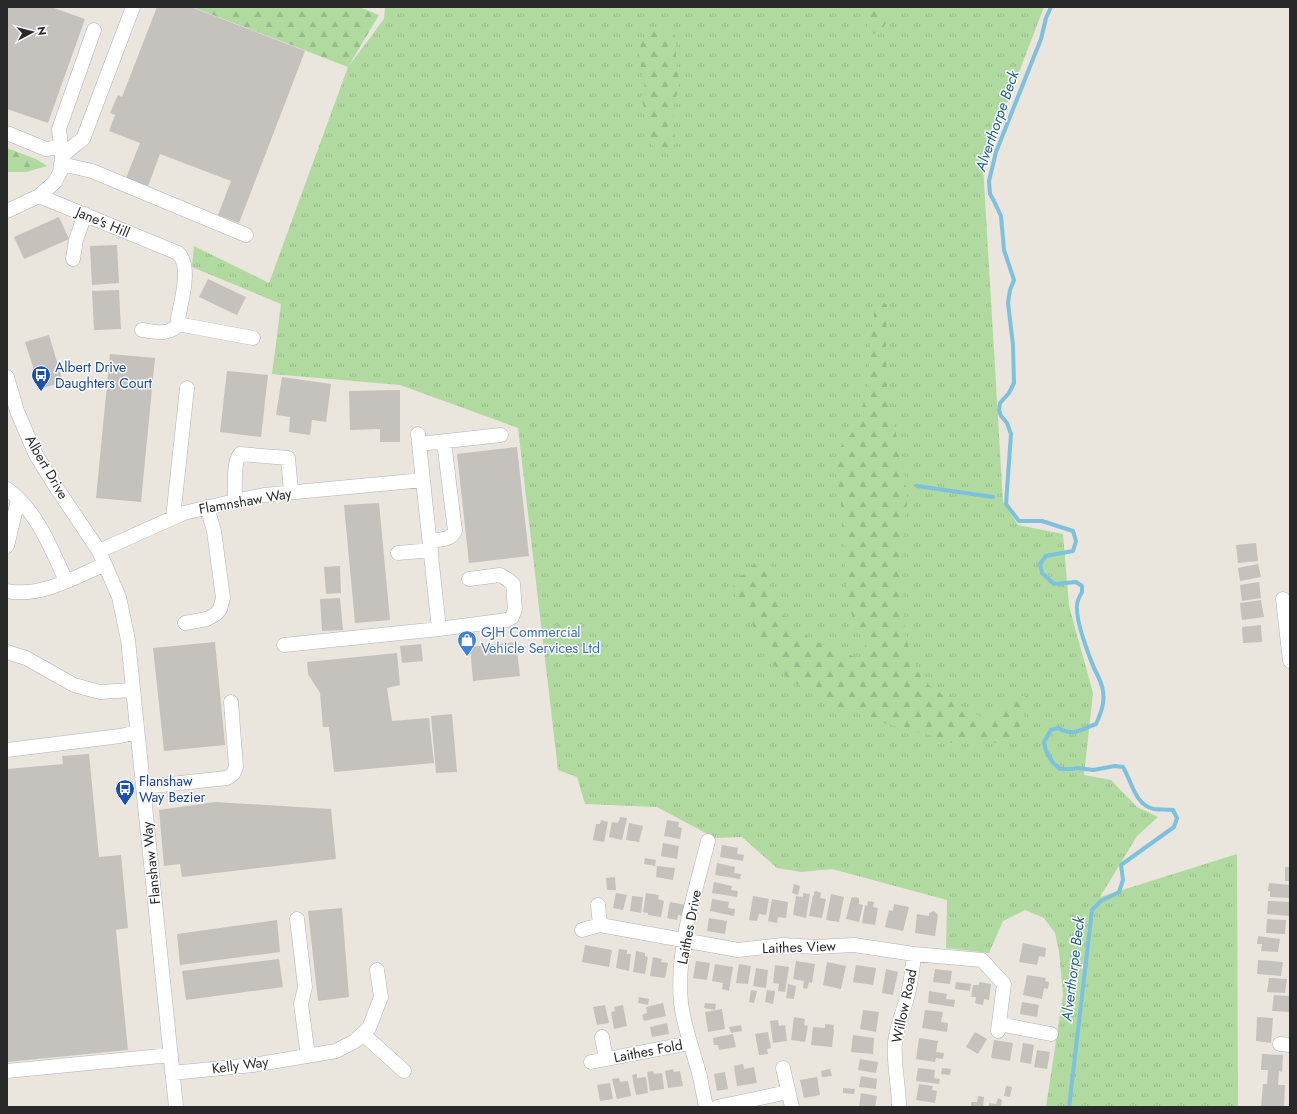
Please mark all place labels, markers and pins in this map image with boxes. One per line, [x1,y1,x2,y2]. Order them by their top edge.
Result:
place label: Albert Drive Daughters Court [55,357,153,393]
bus stop icon: Albert Drive Daughters Court [30,364,52,392]
place label: GJH Commercial Vehicle Services Ltd [481,622,600,658]
shop icon: GJH Commercial Vehicle Services Ltd [456,629,478,657]
place label: Flanshaw Way Bezier [139,771,206,807]
bus stop icon: Flanshaw Way Bezier [114,778,136,806]

